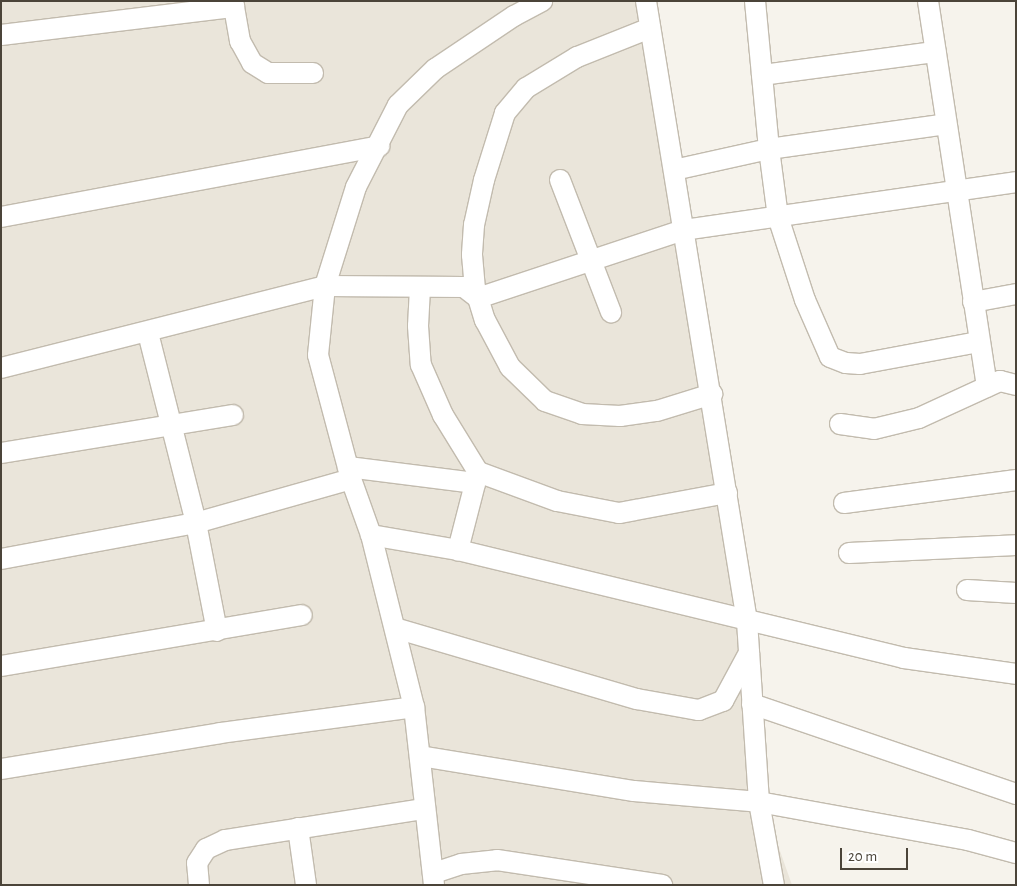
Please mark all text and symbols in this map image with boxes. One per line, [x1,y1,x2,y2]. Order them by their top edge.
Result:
scale bar [842,838,910,870]
text: 20 m [848,849,877,864]

